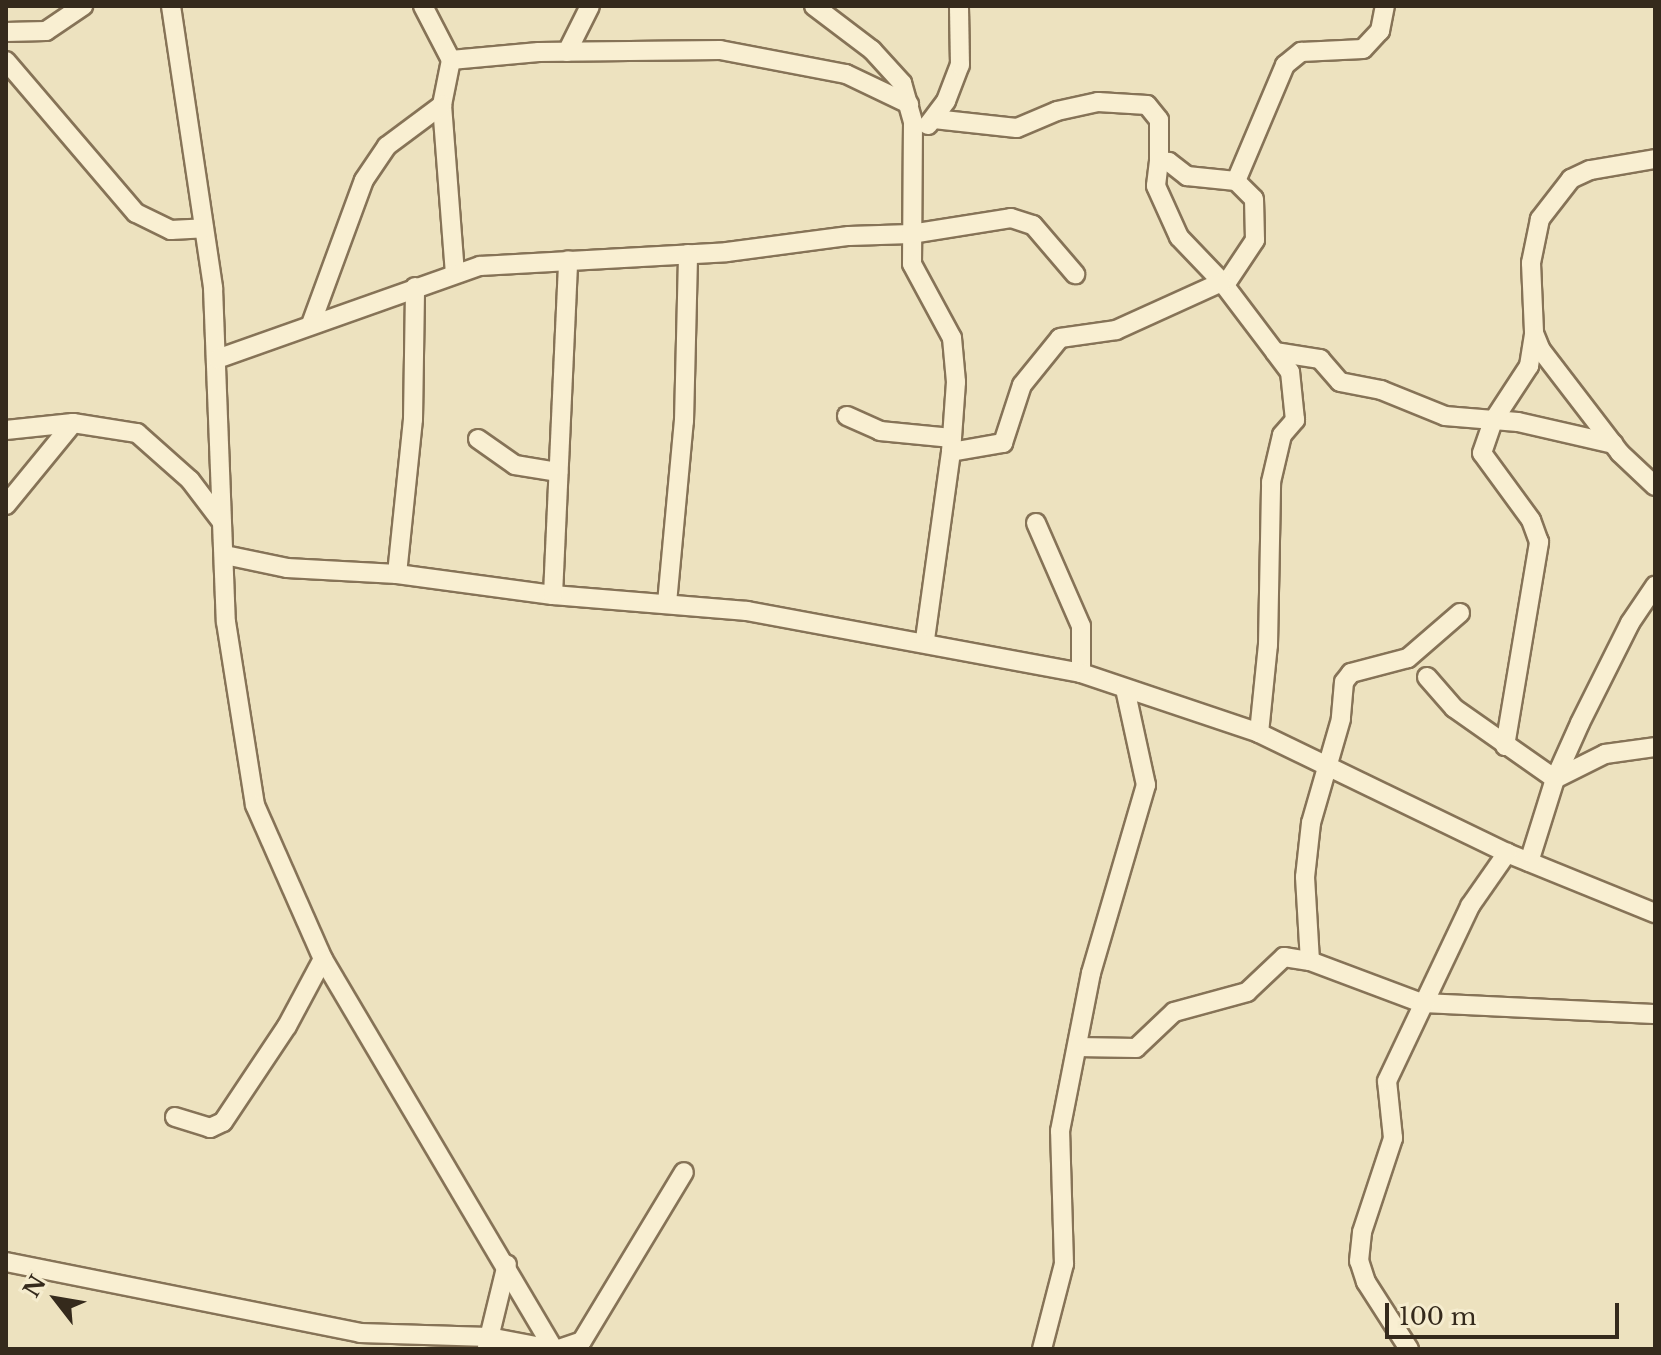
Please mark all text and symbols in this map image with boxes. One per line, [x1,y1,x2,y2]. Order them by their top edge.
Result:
north arrow [16,1259,96,1339]
text: N [18,1271,52,1302]
scale bar [1389,1287,1623,1337]
text: 100 m [1399,1302,1477,1331]

